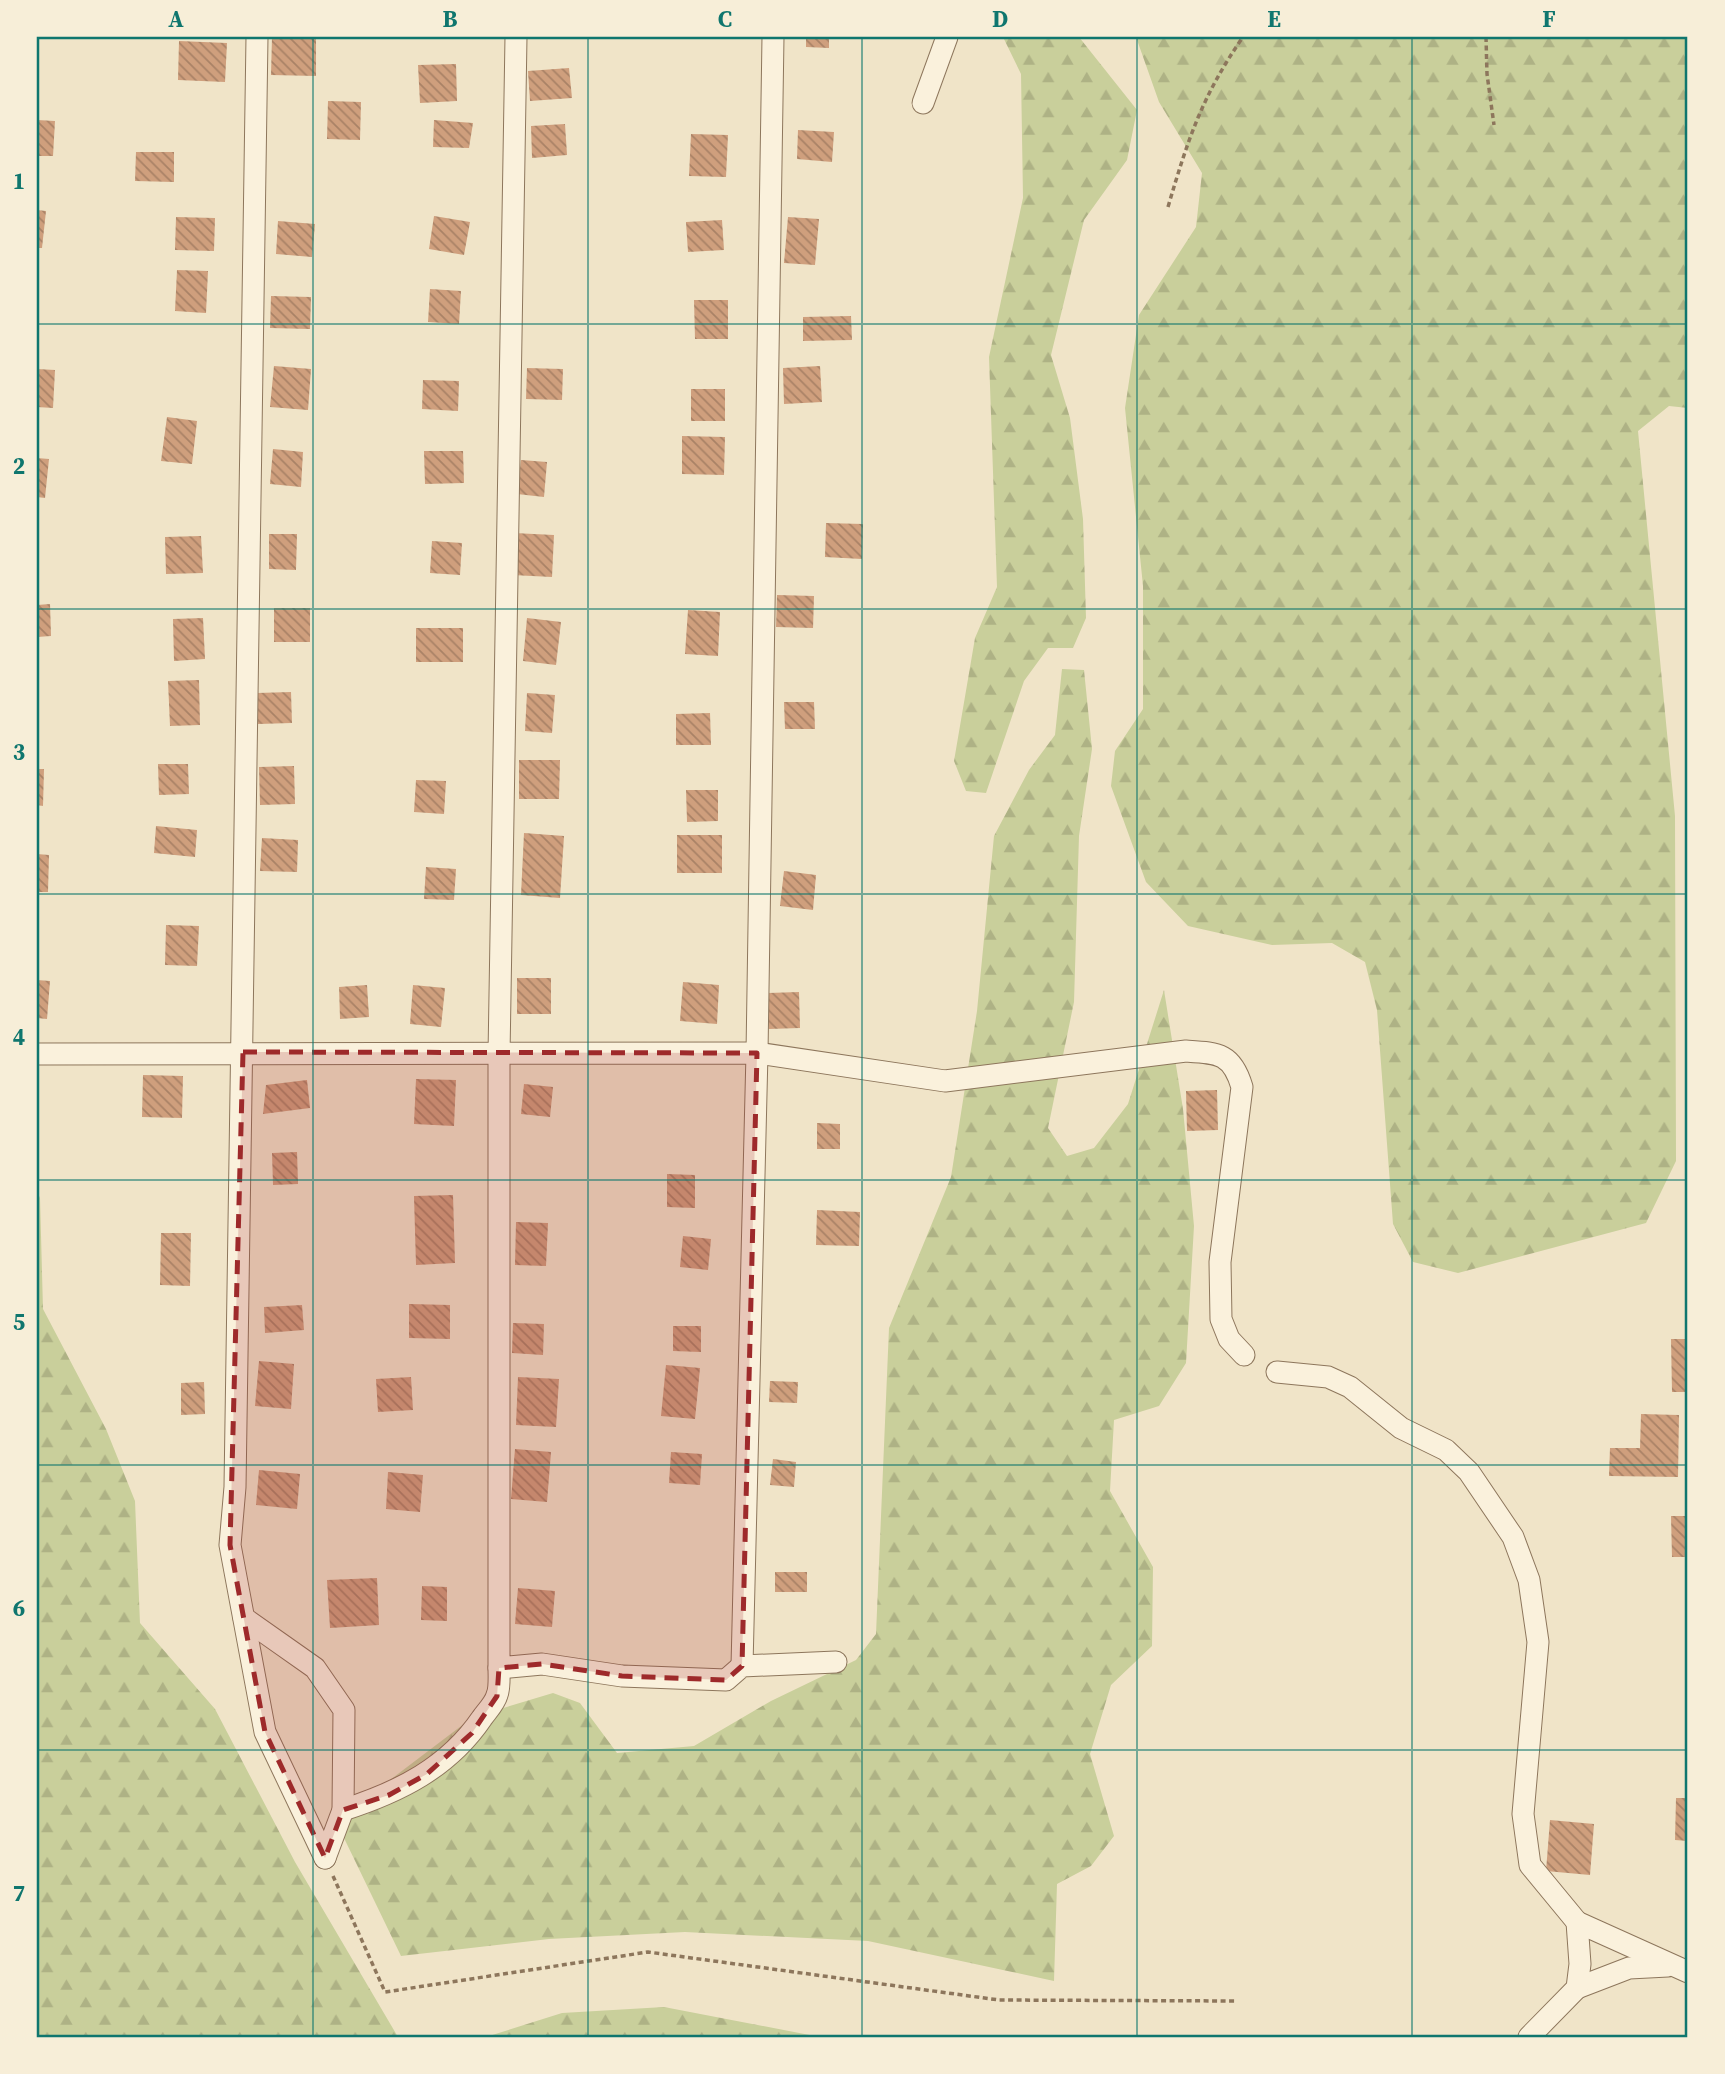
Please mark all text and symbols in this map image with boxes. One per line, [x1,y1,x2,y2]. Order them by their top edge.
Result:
text: A [168,3,184,35]
text: B [443,3,458,35]
text: C [718,3,732,35]
text: D [992,3,1008,35]
text: E [1267,3,1281,35]
text: F [1542,3,1556,35]
text: 1 [13,165,25,197]
text: 2 [13,450,25,482]
text: 3 [13,736,25,768]
text: 4 [13,1021,25,1053]
text: 5 [13,1306,25,1338]
text: 6 [13,1592,25,1624]
text: 7 [13,1877,25,1909]

